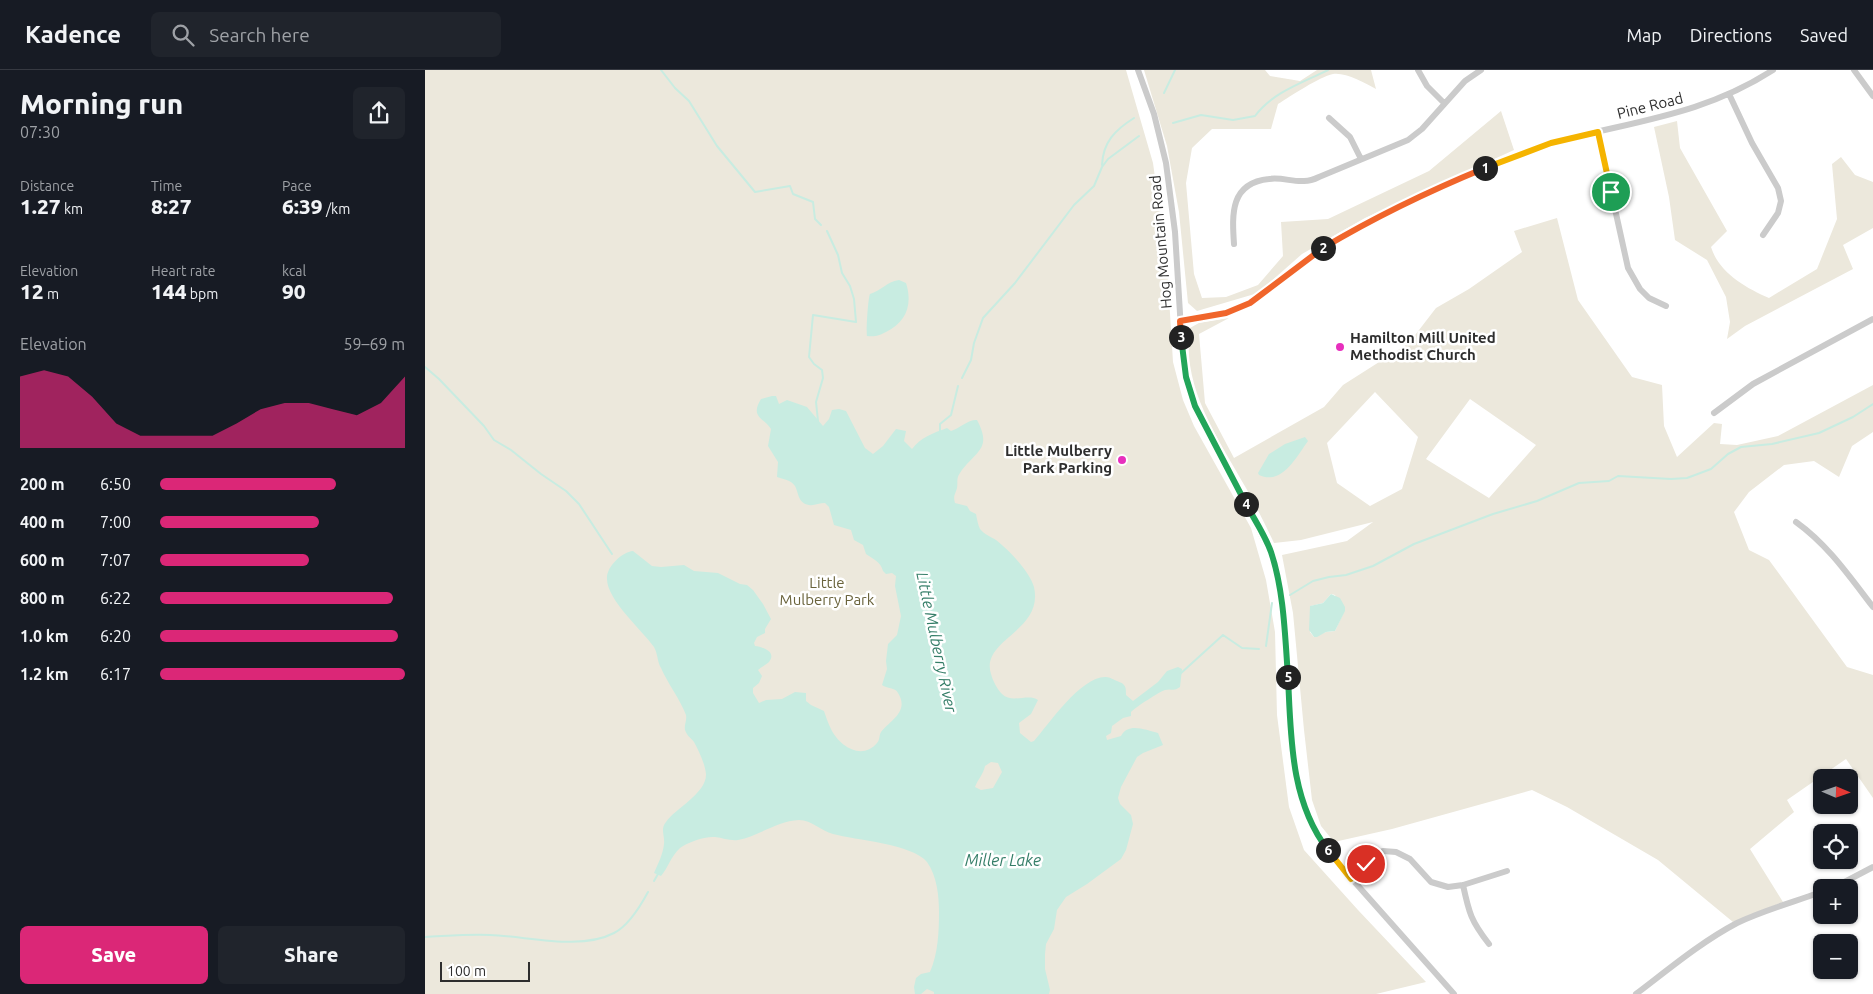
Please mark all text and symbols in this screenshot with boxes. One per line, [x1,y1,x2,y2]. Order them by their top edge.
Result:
search box [151,12,501,57]
text: Kadence [25,21,121,48]
icon: search [169,21,197,49]
text: Search here [209,24,310,46]
text: Map [1626,25,1662,45]
text: Directions [1690,25,1772,45]
text: Saved [1800,25,1848,45]
button: share [353,87,405,139]
text: Morning run [20,88,183,119]
street label: Pine Road [1615,89,1685,122]
text: 07:30 [20,123,60,141]
pin: 1 [1473,156,1497,180]
text: 1 [1482,160,1489,176]
pin [1590,171,1632,213]
street label: Hog Mountain Road [1146,175,1175,310]
text: Distance [20,178,74,194]
text: Time [151,178,182,194]
text: Pace [282,178,312,194]
icon: arrive [1597,178,1625,206]
text: 1.27 [20,194,61,218]
text: 8:27 [151,194,192,218]
text: 6:39 [282,194,323,218]
text: km [61,201,83,217]
text: /km [323,201,350,217]
pin: 2 [1311,236,1335,260]
text: 2 [1320,240,1327,256]
text: Elevation [20,263,78,279]
text: Heart rate [151,263,215,279]
text: kcal [282,263,306,279]
text: 12 [20,279,44,303]
text: 144 [151,279,187,303]
text: 90 [282,279,306,303]
text: m [44,286,59,302]
text: bpm [187,286,218,302]
pin: 3 [1169,324,1193,350]
text: 3 [1178,329,1185,345]
place label: Hamilton Mill United Methodist Church [1350,329,1496,363]
text: Elevation [20,335,87,353]
text: 59–69 m [343,335,405,353]
marker: Hamilton Mill United Methodist Church [1334,341,1346,353]
place label: Little Mulberry Park Parking [1005,442,1112,476]
marker: Little Mulberry Park Parking [1116,454,1128,466]
text: 200 m [20,475,65,493]
text: 6:50 [100,475,131,493]
pin: 4 [1233,492,1259,516]
text: 4 [1243,496,1250,512]
text: 400 m [20,513,65,531]
text: 7:00 [100,513,131,531]
text: 600 m [20,551,65,569]
text: 7:07 [100,551,131,569]
water label: Little Mulberry River [913,570,961,715]
park label: Little Mulberry Park [780,574,875,608]
text: 800 m [20,589,65,607]
text: 6:22 [100,589,131,607]
text: 1.0 km [20,627,69,645]
text: 6:20 [100,627,131,645]
pin: 5 [1275,664,1301,690]
text: 1.2 km [20,665,69,683]
text: 6:17 [100,665,131,683]
text: 5 [1285,669,1292,685]
north arrow [1813,769,1857,814]
map controls [1813,769,1858,979]
button: locate [1813,824,1858,869]
pin: 6 [1315,838,1341,862]
text: 6 [1325,842,1332,858]
pin [1345,843,1387,885]
icon: check [1352,850,1380,878]
water label: Miller Lake [965,851,1041,869]
button: + [1813,879,1858,924]
button: Save [20,926,208,984]
button: Share [218,926,405,984]
button: − [1813,934,1858,979]
scale bar [440,959,530,982]
text: 100 m [447,963,486,979]

